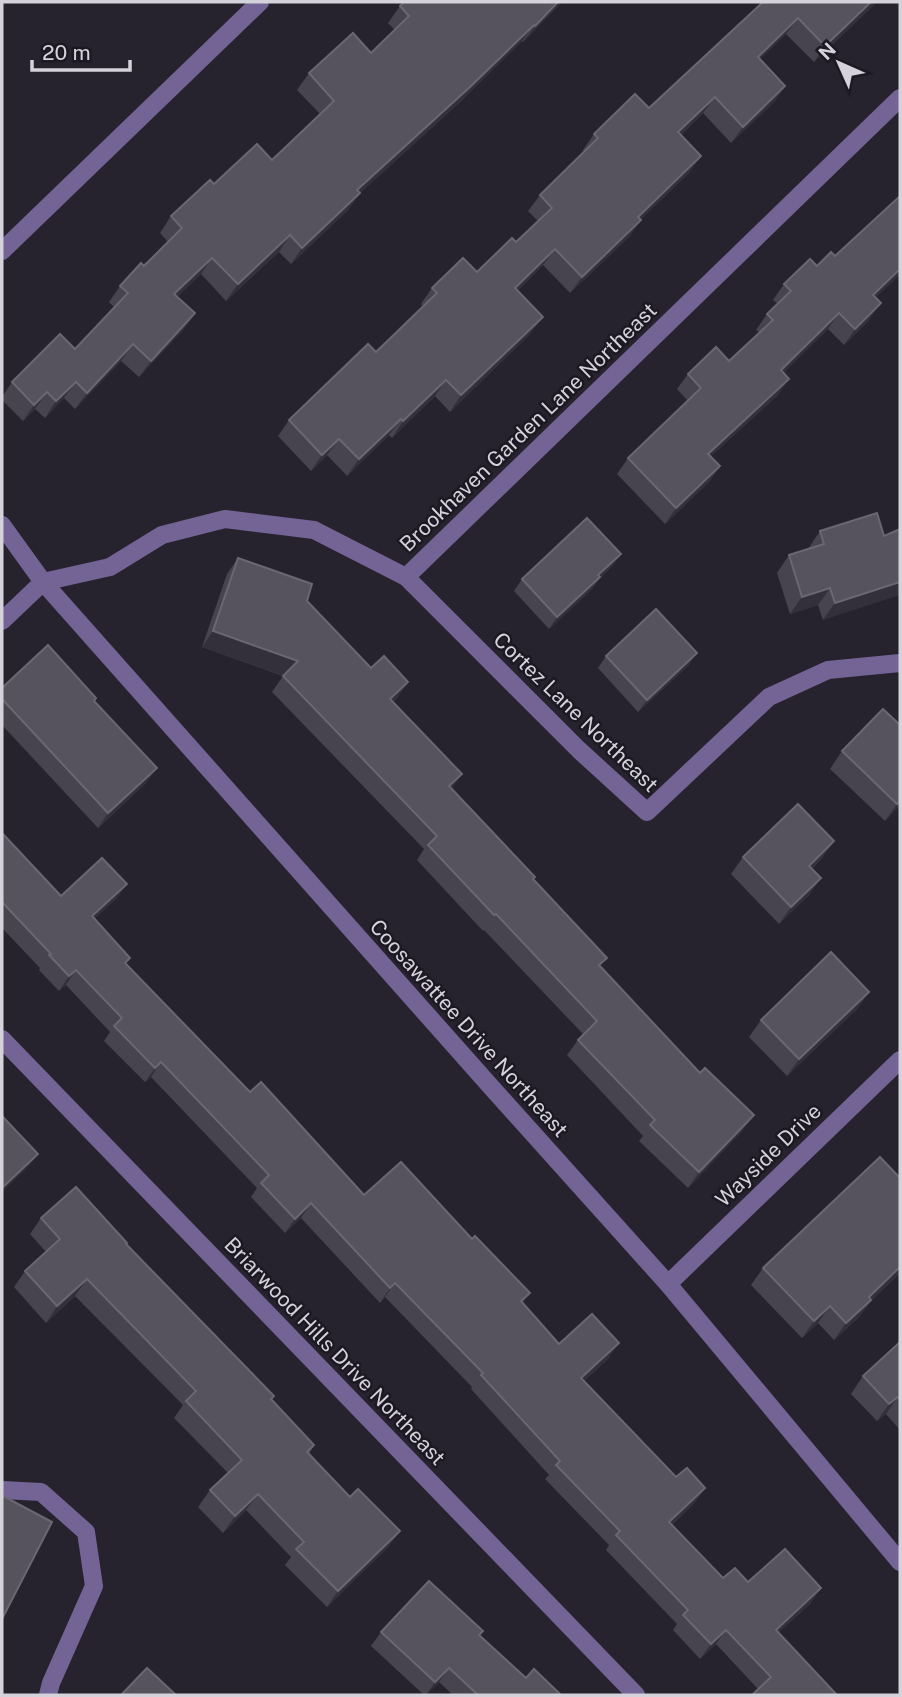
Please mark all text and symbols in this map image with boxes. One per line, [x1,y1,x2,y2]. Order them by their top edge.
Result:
scale bar [32,28,130,72]
north arrow [804,28,874,98]
text: N [814,38,840,64]
text: 20 m [42,40,91,65]
street label: Brookhaven Garden Lane Northeast [394,297,662,557]
street label: Cortez Lane Northeast [489,627,663,797]
street label: Coosawattee Drive Northeast [365,914,573,1142]
street label: Wayside Drive [710,1098,826,1212]
street label: Briarwood Hills Drive Northeast [219,1232,451,1470]

